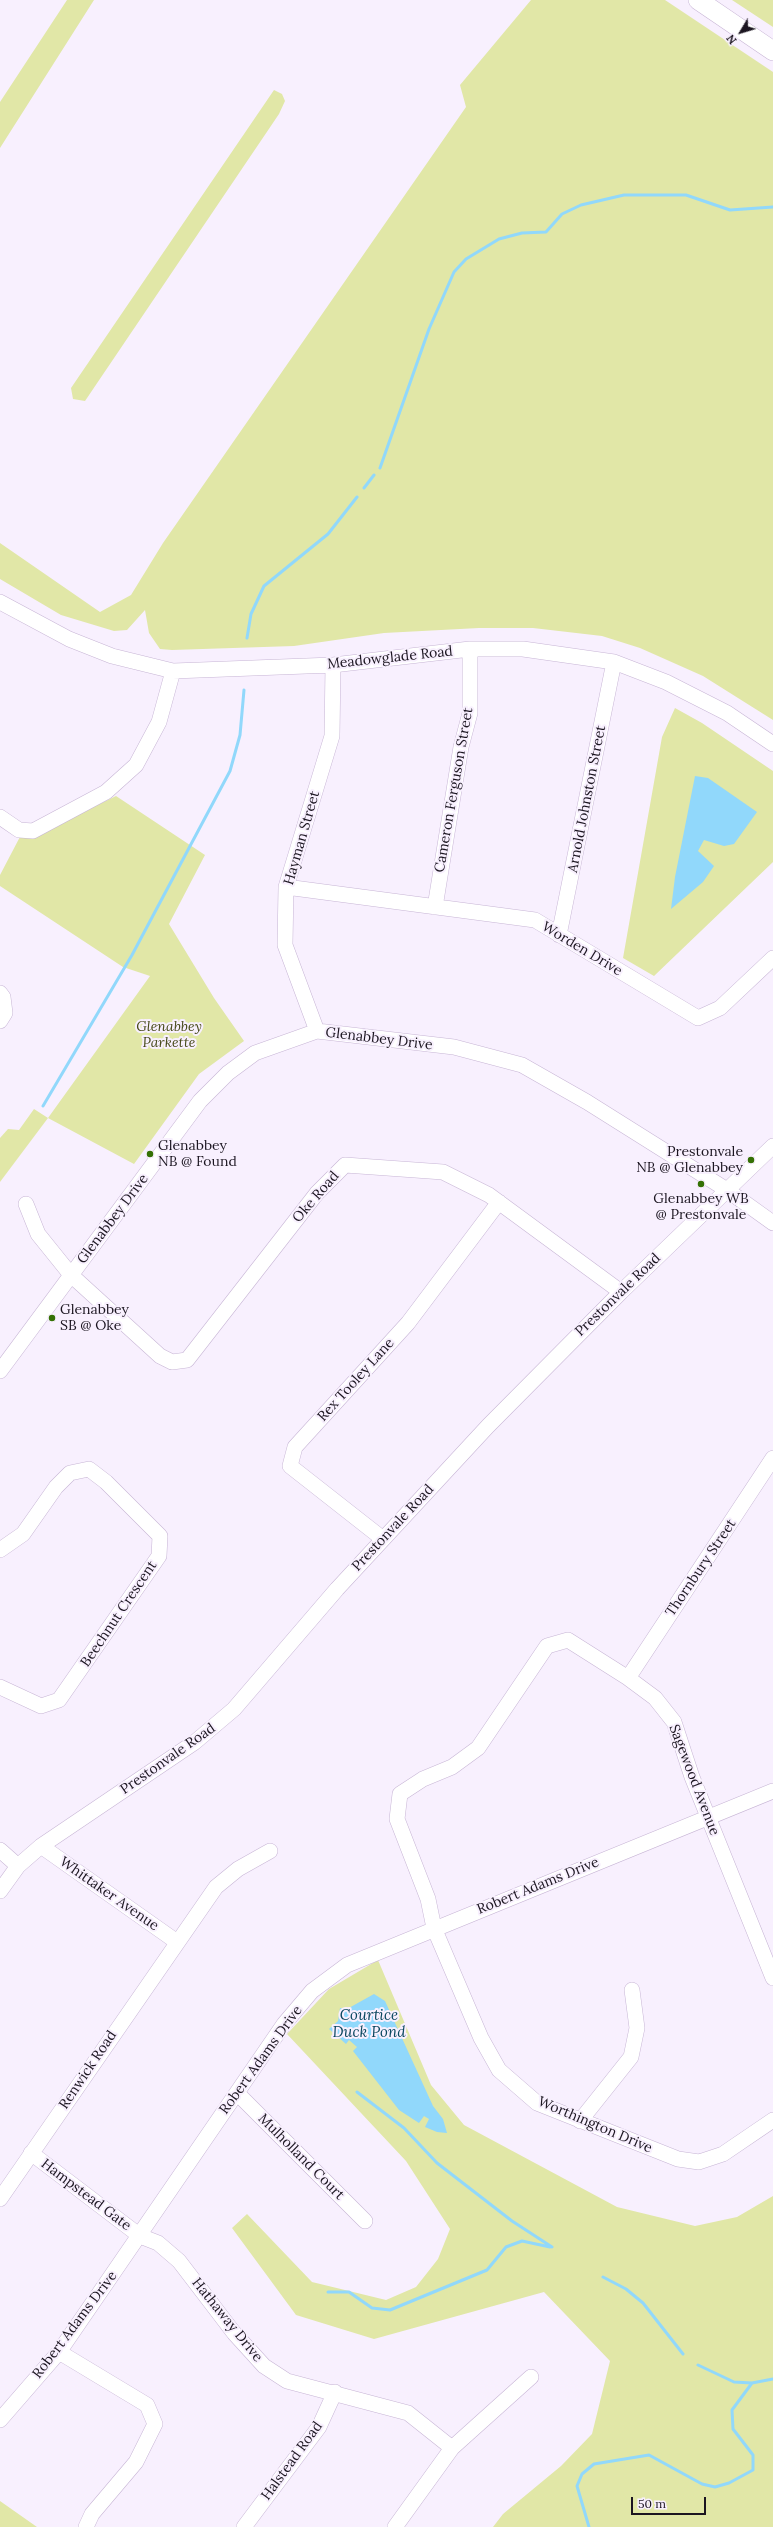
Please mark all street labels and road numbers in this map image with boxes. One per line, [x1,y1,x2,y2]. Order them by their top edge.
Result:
street label: Meadowglade Road [326,643,454,673]
street label: Cameron Ferguson Street [431,706,477,874]
street label: Arnold Johnston Street [564,724,610,874]
street label: Hayman Street [281,789,323,887]
street label: Worden Drive [539,918,625,980]
street label: Glenabbey Drive [325,1024,433,1054]
street label: Oke Road [289,1168,343,1226]
street label: Glenabbey Drive [74,1171,152,1267]
street label: Prestonvale Road [572,1250,664,1340]
street label: Rex Tooley Lane [314,1335,398,1425]
street label: Prestonvale Road [349,1481,437,1575]
street label: Thornbury Street [662,1516,740,1620]
street label: Beechnut Crescent [77,1558,161,1670]
street label: Prestonvale Road [117,1720,219,1798]
street label: Sagewood Avenue [665,1722,723,1838]
street label: Whittaker Avenue [56,1853,162,1935]
street label: Robert Adams Drive [475,1854,601,1918]
street label: Robert Adams Drive [216,2003,306,2117]
street label: Renwick Road [56,2028,120,2112]
street label: Worthington Drive [535,2093,655,2157]
street label: Mulholland Court [254,2110,348,2204]
street label: Hampstead Gate [38,2156,134,2234]
street label: Robert Adams Drive [29,2268,121,2382]
street label: Hathaway Drive [188,2275,266,2365]
street label: Halstead Road [258,2418,326,2504]

